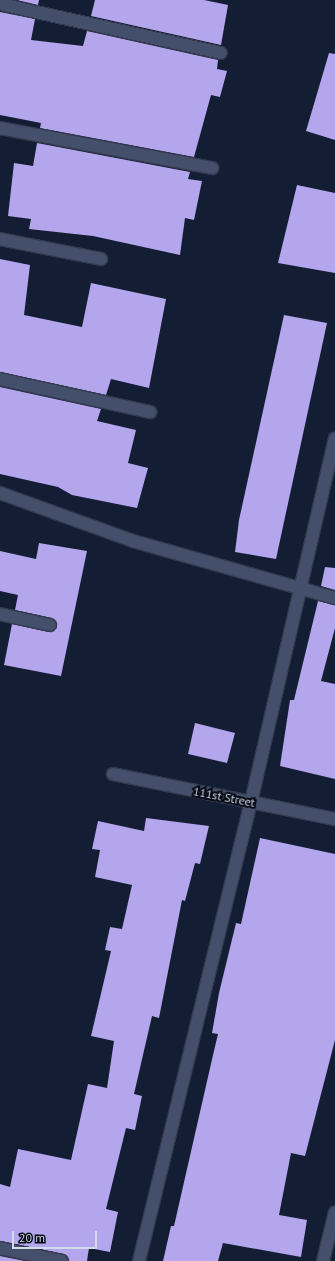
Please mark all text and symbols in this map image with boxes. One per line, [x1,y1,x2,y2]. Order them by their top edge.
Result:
street label: 111st Street [192,784,256,810]
scale bar [14,1223,99,1249]
text: 20 m [19,1230,45,1245]

